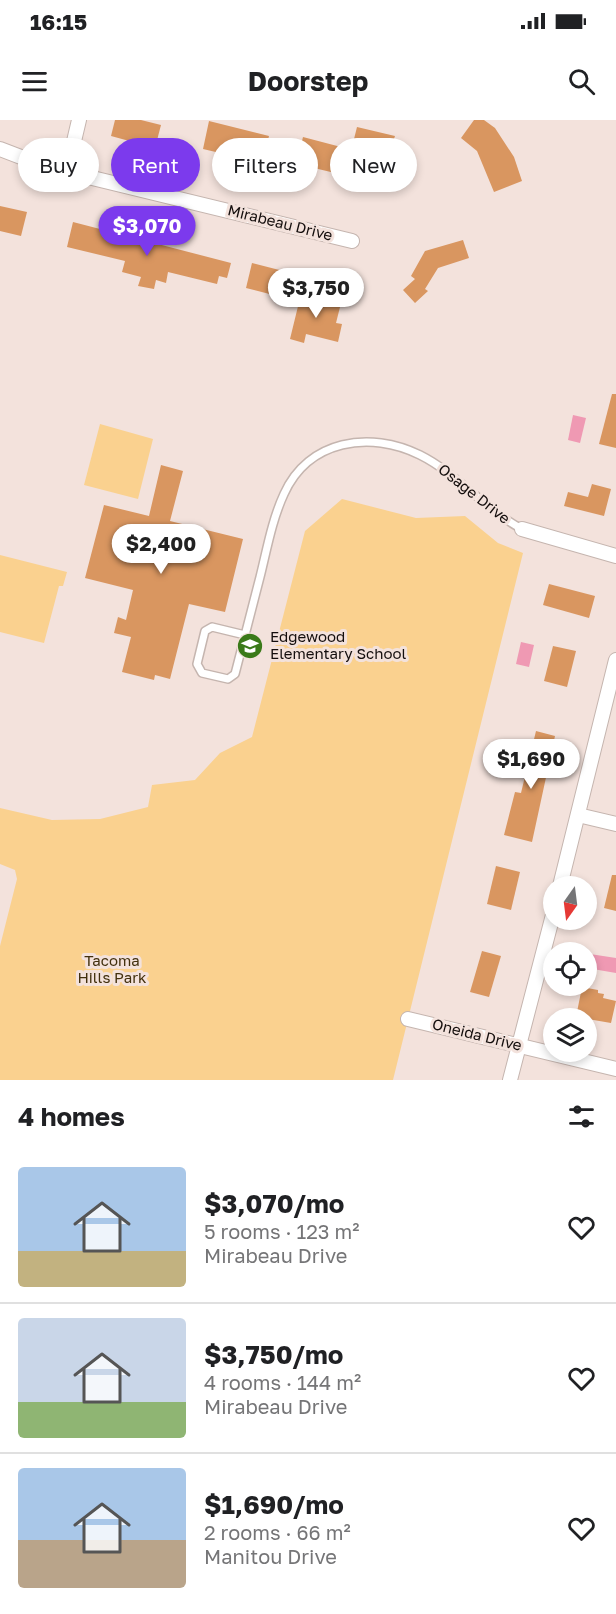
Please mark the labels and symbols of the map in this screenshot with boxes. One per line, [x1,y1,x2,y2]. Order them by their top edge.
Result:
street label: Mirabeau Drive [226,200,335,244]
pin: $3,070 [98,206,196,257]
pin: $3,750 [267,268,365,319]
street label: Osage Drive [435,460,514,527]
pin: $2,400 [112,524,210,575]
place label: Edgewood Elementary School [270,627,406,662]
school or university icon: Edgewood Elementary School [235,631,265,661]
pin: $1,690 [482,739,580,790]
north arrow [543,876,597,930]
park label: Tacoma Hills Park [77,951,147,986]
street label: Oneida Drive [431,1014,524,1054]

